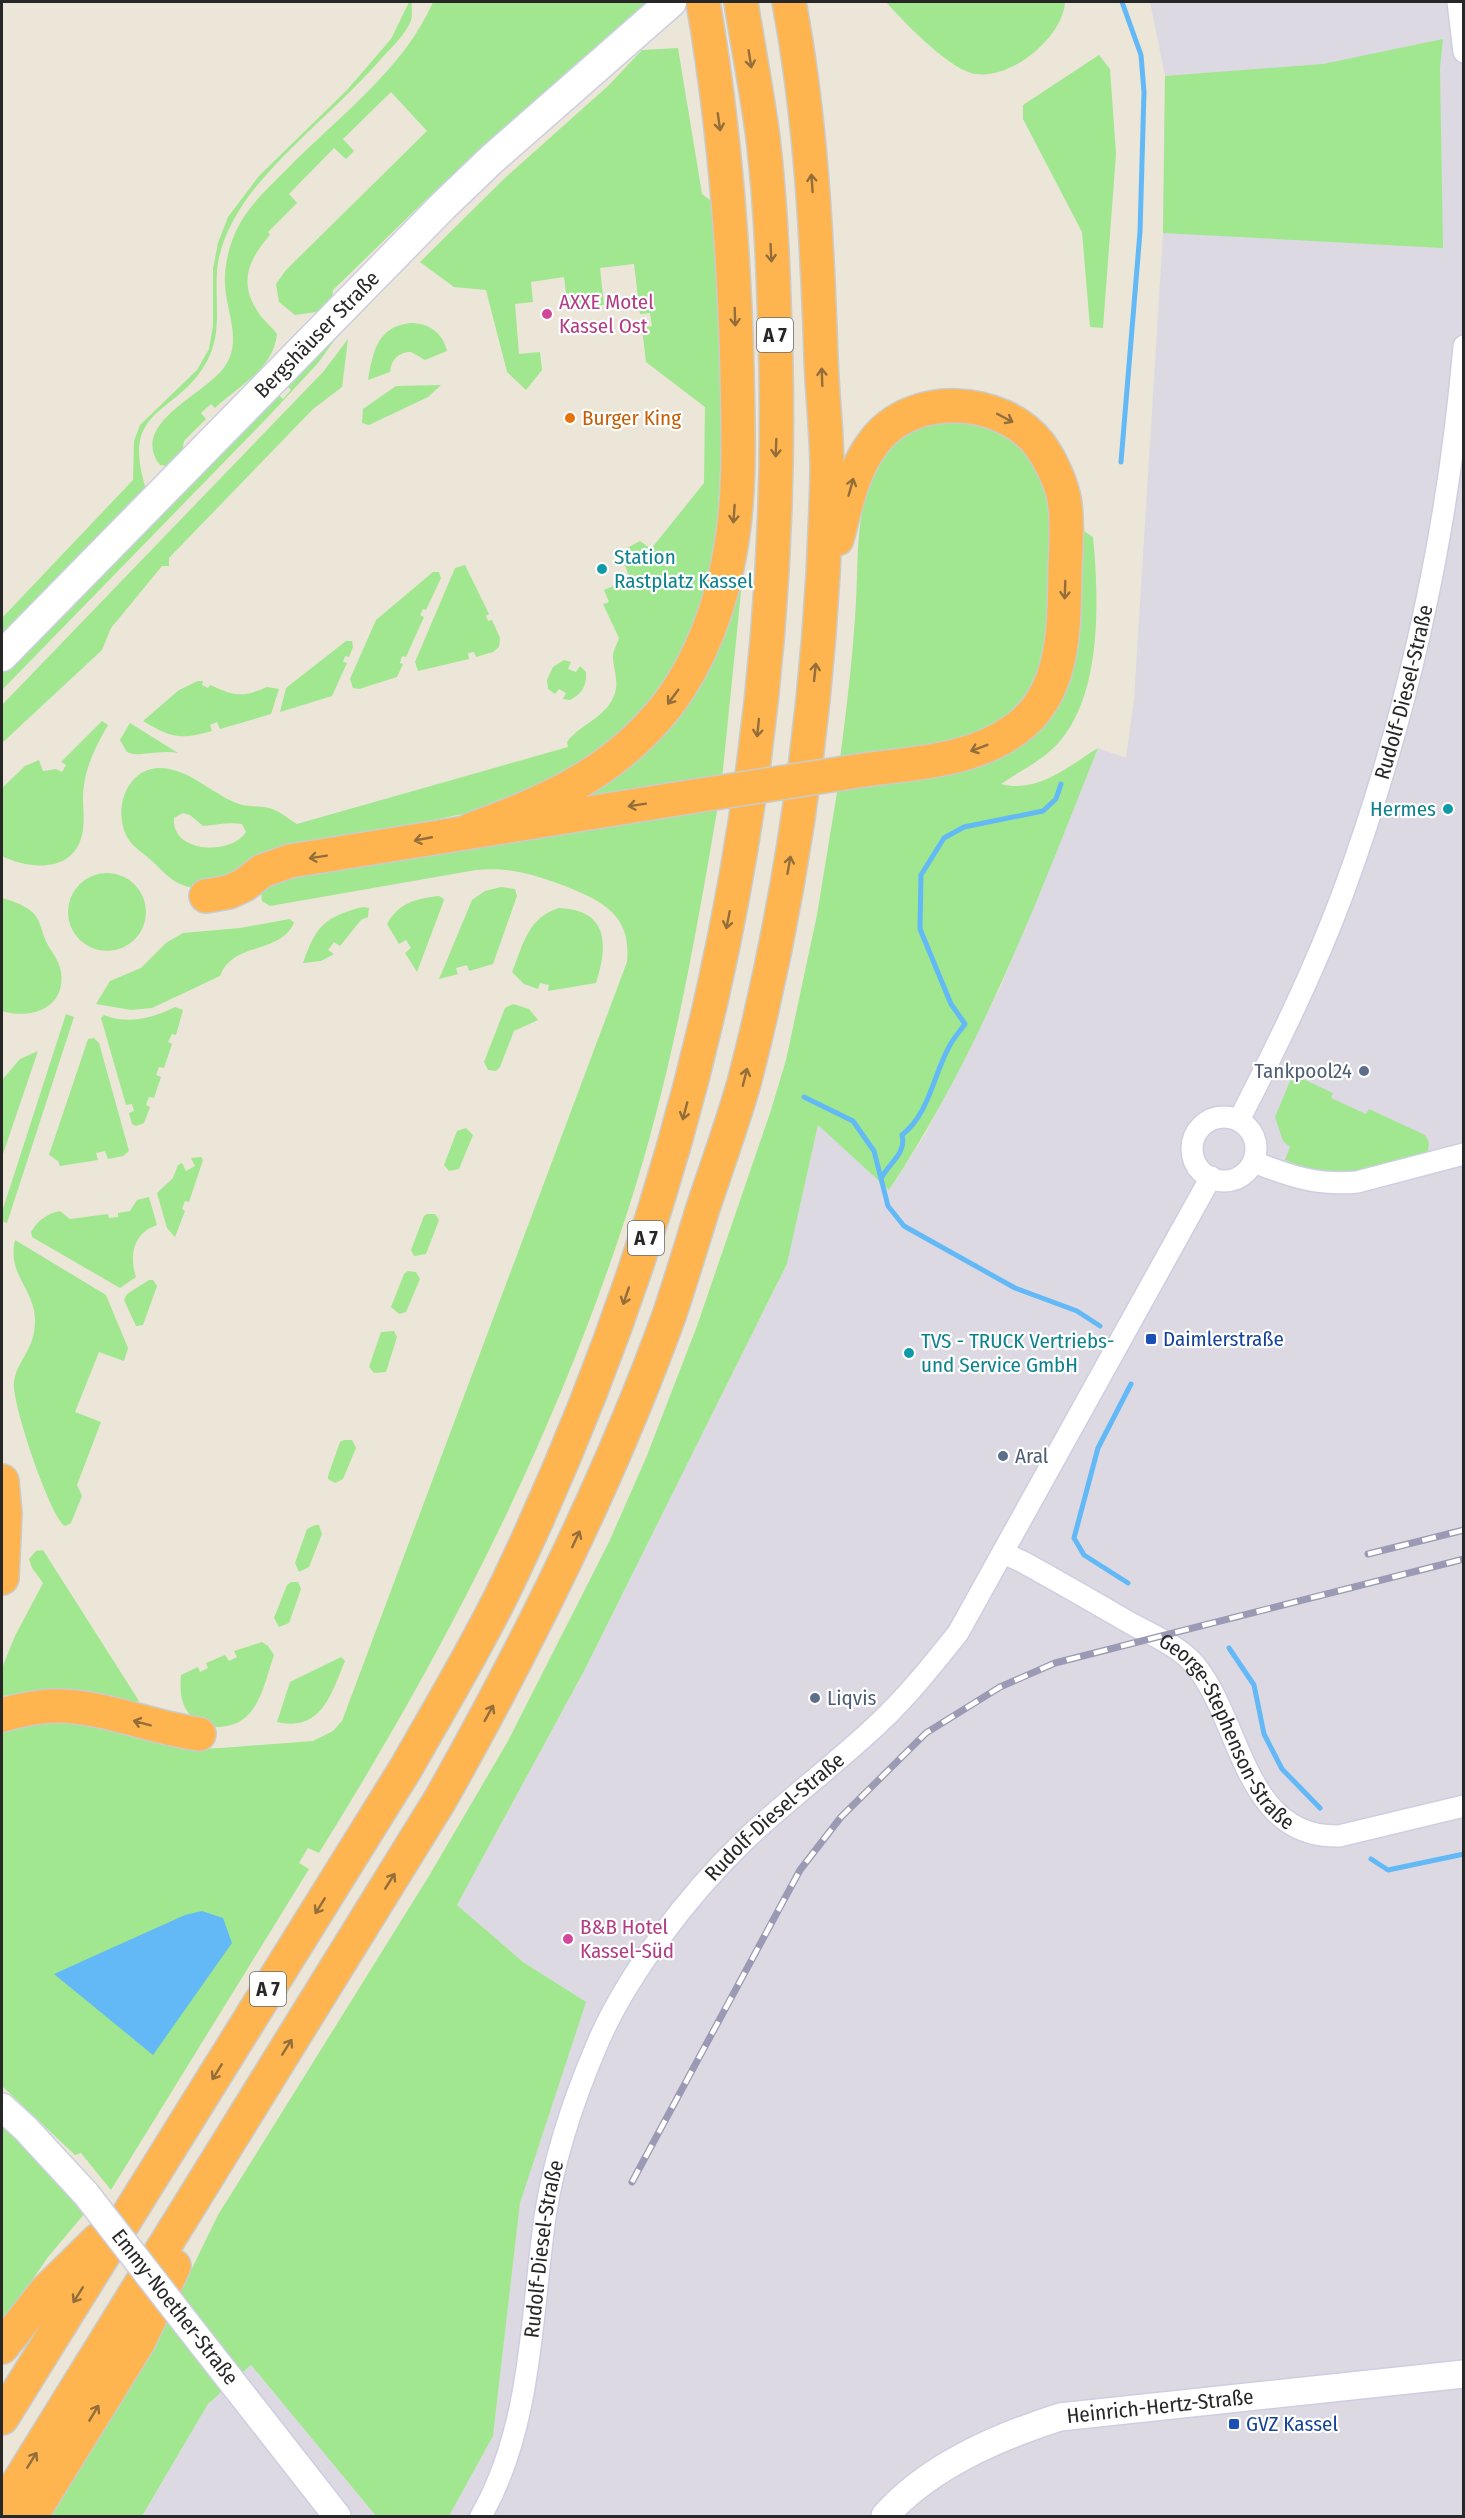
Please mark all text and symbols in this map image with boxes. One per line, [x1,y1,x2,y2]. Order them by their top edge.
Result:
one-way arrow [745,49,756,69]
one-way arrow [714,111,725,131]
one-way arrow [806,173,817,193]
one-way arrow [766,242,777,262]
street label: Bergshäuser Straße [249,266,385,404]
place label: AXXE Motel Kassel Ost [559,289,654,339]
marker: AXXE Motel Kassel Ost [540,307,554,321]
one-way arrow [729,307,740,327]
road number: A 7 [757,318,793,352]
one-way arrow [816,368,828,388]
place label: Burger King [582,405,681,431]
marker: Burger King [563,411,577,425]
one-way arrow [996,413,1014,424]
one-way arrow [771,437,782,457]
one-way arrow [846,478,857,497]
one-way arrow [729,504,740,524]
place label: Station Rastplatz Kassel [614,544,753,594]
marker: Station Rastplatz Kassel [595,562,609,576]
one-way arrow [1059,580,1071,600]
street label: Rudolf-Diesel-Straße [1369,602,1439,783]
one-way arrow [810,663,821,683]
one-way arrow [667,688,679,704]
one-way arrow [752,717,763,737]
one-way arrow [970,744,989,755]
place label: Hermes [1370,796,1436,822]
one-way arrow [628,800,647,811]
marker: Hermes [1441,802,1455,816]
one-way arrow [413,834,433,845]
one-way arrow [308,851,328,862]
one-way arrow [784,856,795,876]
one-way arrow [722,910,733,930]
place label: Tankpool24 [1254,1058,1352,1084]
marker: Tankpool24 [1357,1064,1371,1078]
one-way arrow [739,1067,751,1086]
one-way arrow [679,1101,691,1120]
road number: A 7 [628,1221,664,1255]
one-way arrow [620,1286,631,1305]
place label: Daimlerstraße [1163,1326,1284,1352]
place label: TVS - TRUCK Vertriebs- und Service GmbH [921,1328,1115,1378]
marker: Daimlerstraße [1144,1332,1158,1346]
marker: TVS - TRUCK Vertriebs- und Service GmbH [902,1346,916,1360]
place label: Aral [1015,1443,1049,1469]
marker: Aral [996,1449,1010,1463]
one-way arrow [570,1530,582,1548]
street label: George-Stephenson-Straße [1154,1628,1299,1836]
place label: Liqvis [827,1685,876,1711]
marker: Liqvis [808,1691,822,1705]
one-way arrow [484,1705,495,1723]
one-way arrow [132,1717,151,1728]
street label: Rudolf-Diesel-Straße [699,1747,850,1886]
one-way arrow [384,1873,396,1890]
one-way arrow [313,1898,326,1915]
place label: B&B Hotel Kassel-Süd [580,1914,674,1964]
marker: B&B Hotel Kassel-Süd [561,1932,575,1946]
road number: A 7 [250,1972,286,2006]
one-way arrow [281,2039,293,2056]
one-way arrow [210,2063,222,2080]
street label: Rudolf-Diesel-Straße [518,2157,569,2339]
street label: Emmy-Noether-Straße [106,2224,244,2390]
one-way arrow [71,2287,84,2304]
street label: Heinrich-Hertz-Straße [1065,2383,1255,2429]
one-way arrow [89,2405,101,2422]
place label: GVZ Kassel [1246,2411,1338,2437]
marker: GVZ Kassel [1227,2417,1241,2431]
one-way arrow [27,2452,39,2469]

